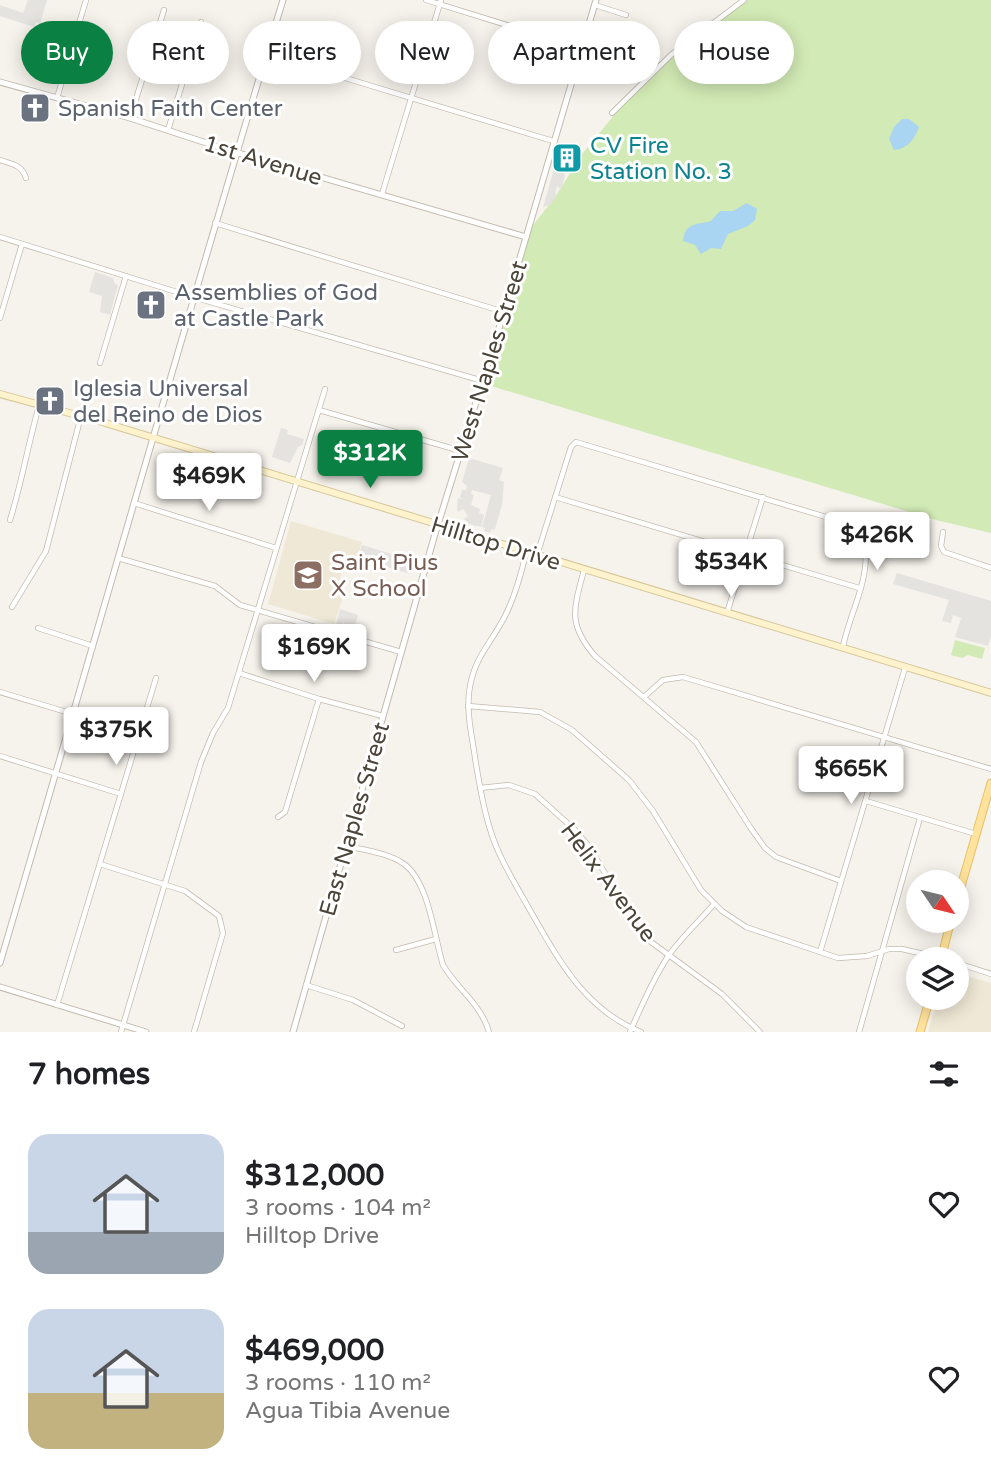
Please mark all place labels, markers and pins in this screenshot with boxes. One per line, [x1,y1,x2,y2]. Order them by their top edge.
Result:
church icon: Spanish Faith Center [18,91,52,125]
place label: Spanish Faith Center [58,95,283,123]
place label: CV Fire Station No. 3 [590,132,732,186]
building icon: CV Fire Station No. 3 [550,141,584,175]
place label: Assemblies of God at Castle Park [174,279,378,333]
church icon: Assemblies of God at Castle Park [134,288,168,322]
place label: Iglesia Universal del Reino de Dios [73,375,263,429]
church icon: Iglesia Universal del Reino de Dios [33,384,67,418]
pin: $312K [321,430,419,490]
pin: $469K [160,454,258,513]
pin: $426K [828,512,926,572]
pin: $534K [682,540,780,599]
place label: Saint Pius X School [331,549,438,603]
school or university icon: Saint Pius X School [291,558,325,592]
pin: $169K [265,624,363,684]
pin: $375K [67,708,165,767]
pin: $665K [802,746,900,806]

